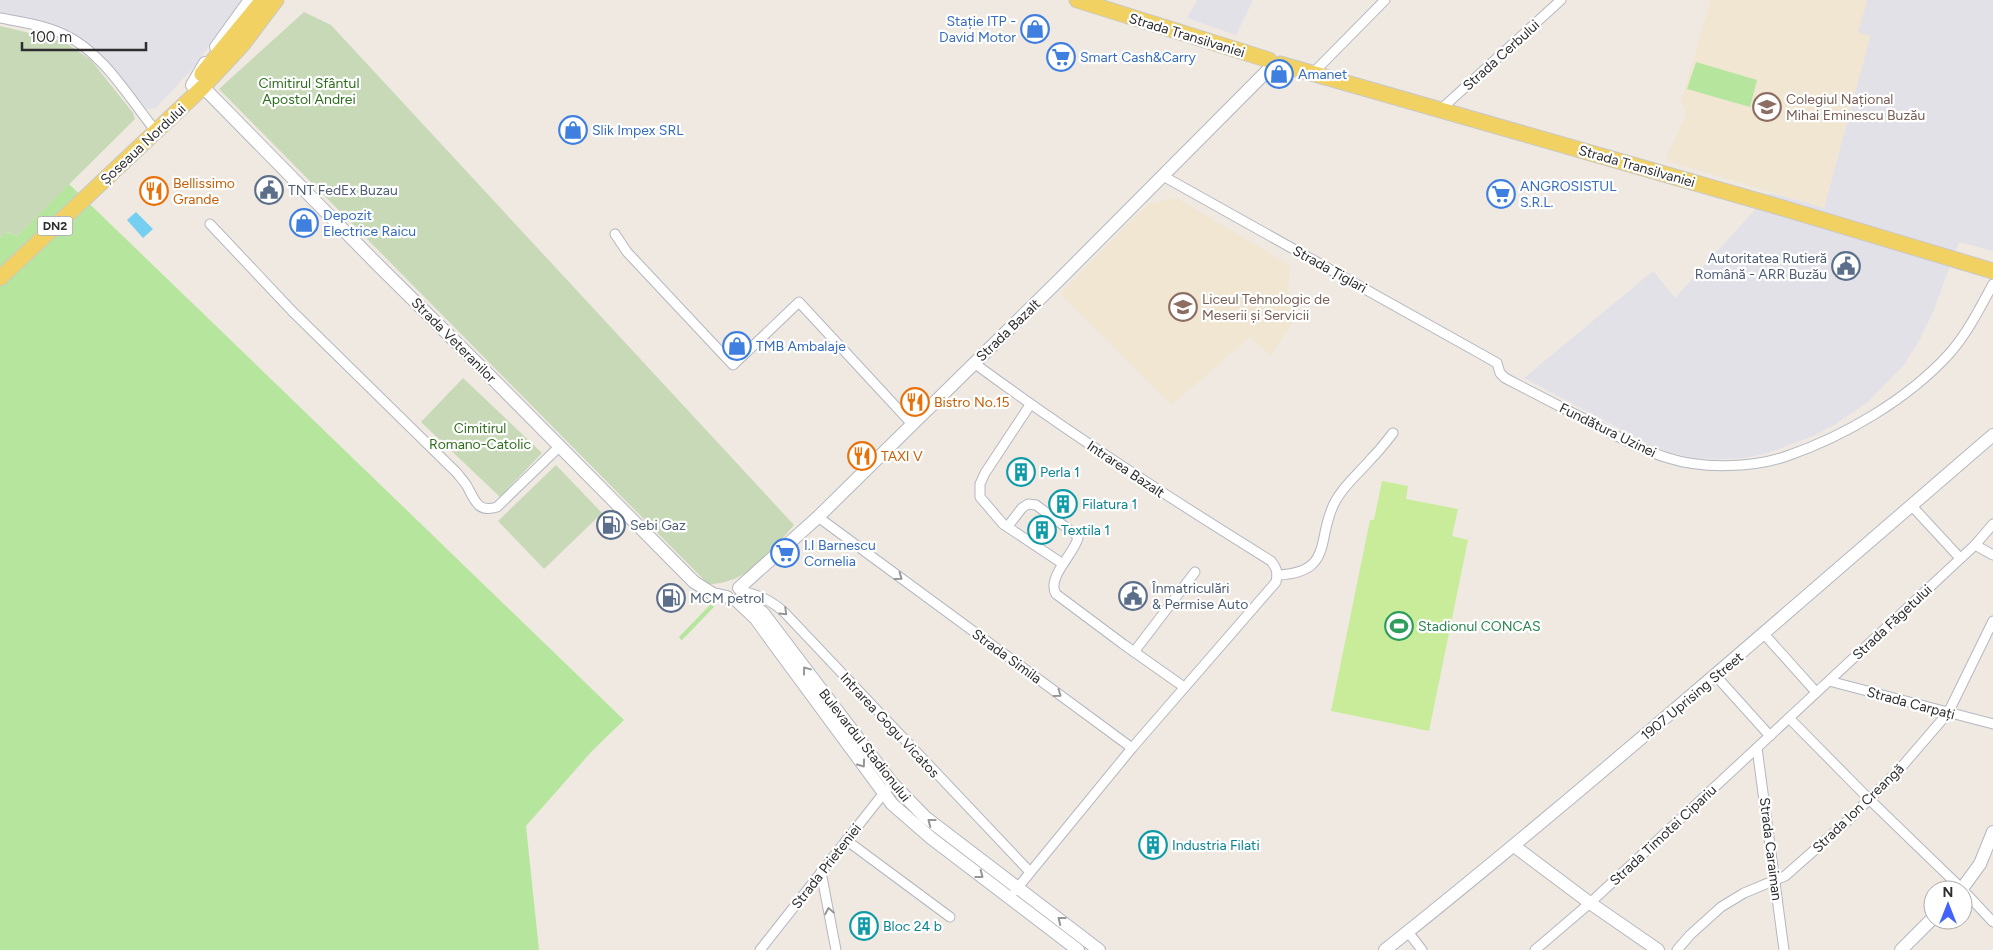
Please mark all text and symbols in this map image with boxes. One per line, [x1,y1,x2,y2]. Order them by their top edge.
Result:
street label: Strada Transilvaniei [1127,10,1247,61]
place label: Stație ITP - David Motor [939,13,1016,46]
shop icon: Stație ITP - David Motor [1020,14,1050,44]
street label: Strada Cerbului [1460,17,1543,94]
scale bar [22,20,146,52]
text: 100 m [30,28,72,46]
supermarket icon: Smart Cash&Carry [1046,42,1076,72]
place label: Smart Cash&Carry [1080,49,1196,66]
shop icon: Amanet [1264,59,1294,89]
place label: Amanet [1298,66,1347,83]
park label: Cimitirul Sfântul Apostol Andrei [259,75,359,108]
place label: Colegiul Național Mihai Eminescu Buzău [1786,91,1925,124]
school or university icon: Colegiul Național Mihai Eminescu Buzău [1752,92,1782,122]
street label: Șoseaua Nordului [97,101,189,188]
shop icon: Slik Impex SRL [558,115,588,145]
place label: Slik Impex SRL [592,122,684,139]
street label: Strada Transilvaniei [1577,142,1697,191]
place label: Bellissimo Grande [173,175,235,208]
public building icon: TNT FedEx Buzau [254,175,284,205]
restaurant icon: Bellissimo Grande [139,176,169,206]
place label: ANGROSISTUL S.R.L. [1520,178,1617,211]
supermarket icon: ANGROSISTUL S.R.L. [1486,179,1516,209]
place label: TNT FedEx Buzau [288,182,398,199]
place label: Depozit Electrice Raicu [323,207,416,240]
shop icon: Depozit Electrice Raicu [289,208,319,238]
road number: DN2 [38,217,72,236]
street label: Strada Țiglari [1290,242,1370,297]
place label: Autoritatea Rutieră Română - ARR Buzău [1695,250,1827,283]
public building icon: Autoritatea Rutieră Română - ARR Buzău [1831,251,1861,281]
place label: Liceul Tehnologic de Meserii și Servicii [1202,291,1330,324]
school or university icon: Liceul Tehnologic de Meserii și Servicii [1168,292,1198,322]
street label: Strada Veteranilor [408,294,500,387]
street label: Strada Bazalt [973,296,1044,365]
shop icon: TMB Ambalaje [722,331,752,361]
place label: TMB Ambalaje [756,338,846,355]
restaurant icon: Bistro No.15 [900,387,930,417]
place label: Bistro No.15 [934,394,1010,411]
street label: Fundătura Uzinei [1557,400,1659,461]
park label: Cimitirul Romano-Catolic [429,420,532,453]
street label: Intrarea Bazalt [1084,437,1168,502]
restaurant icon: TAXI V [847,441,877,471]
place label: TAXI V [881,448,923,465]
building icon: Perla 1 [1006,457,1036,487]
place label: Perla 1 [1040,464,1080,481]
building icon: Filatura 1 [1048,489,1078,519]
place label: Filatura 1 [1082,496,1137,513]
fuel station icon: Sebi Gaz [596,510,626,540]
building icon: Textila 1 [1027,515,1057,545]
place label: Sebi Gaz [630,517,686,534]
place label: Textila 1 [1061,522,1110,539]
place label: I.I Barnescu Cornelia [804,537,876,570]
supermarket icon: I.I Barnescu Cornelia [770,538,800,568]
one-way arrow [893,571,903,580]
place label: Înmatriculări & Permise Auto [1151,580,1248,613]
public building icon: Înmatriculări & Permise Auto [1118,581,1148,611]
street label: Strada Făgetului [1849,581,1936,663]
fuel station icon: MCM petrol [656,583,686,613]
place label: MCM petrol [690,590,764,607]
one-way arrow [778,606,787,615]
sports icon: Stadionul CONCAS [1384,611,1414,641]
place label: Stadionul CONCAS [1418,618,1541,635]
street label: Strada Simila [969,625,1045,687]
street label: 1907 Uprising Street [1638,649,1747,744]
one-way arrow [803,666,812,676]
street label: Intrarea Gogu Vicatos [837,669,943,781]
street label: Strada Carpați [1865,684,1957,723]
street label: Bulevardul Stadionului [815,685,914,805]
one-way arrow [1052,688,1062,697]
one-way arrow [856,759,865,768]
street label: Strada Ion Creangă [1809,760,1908,856]
street label: Strada Timotei Cipariu [1606,781,1720,889]
street label: Strada Caraiman [1756,797,1785,902]
one-way arrow [928,819,937,827]
street label: Strada Prieteniei [788,820,865,912]
building icon: Industria Filati [1138,830,1168,860]
place label: Industria Filati [1172,837,1260,854]
one-way arrow [974,869,984,878]
north arrow [1923,880,1973,930]
text: N [1943,884,1953,901]
one-way arrow [824,907,835,916]
building icon: Bloc 24 b [849,911,879,941]
one-way arrow [1057,917,1067,926]
place label: Bloc 24 b [883,918,942,935]

